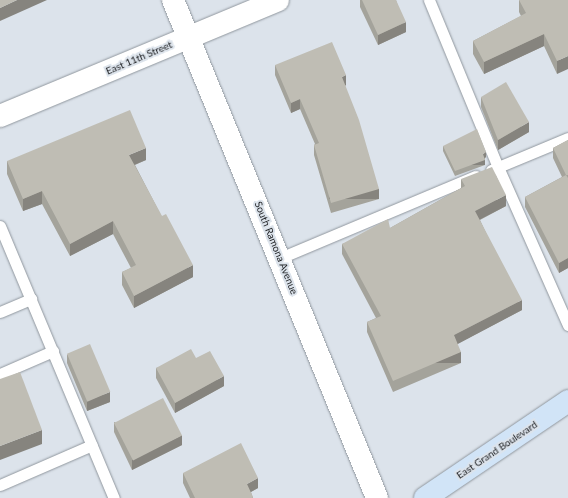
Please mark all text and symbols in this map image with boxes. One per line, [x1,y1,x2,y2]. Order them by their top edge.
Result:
street label: East 11th Street [104,39,174,77]
street label: South Ramona Avenue [252,200,300,296]
street label: East Grand Boulevard [454,418,540,482]

